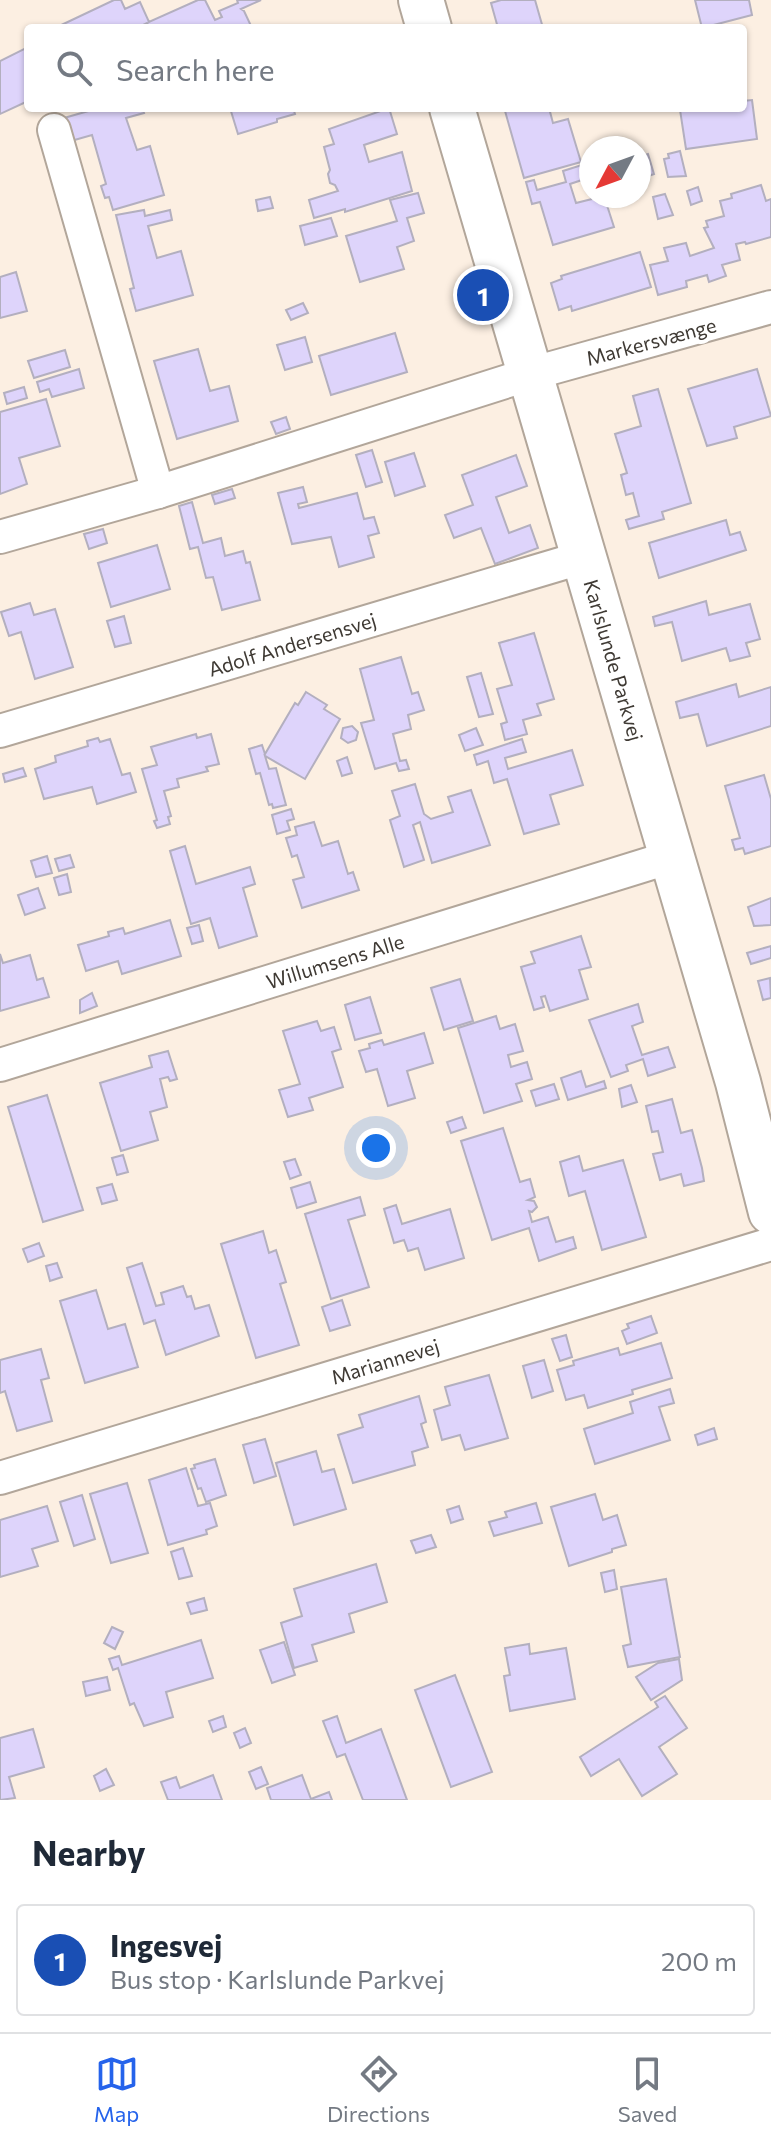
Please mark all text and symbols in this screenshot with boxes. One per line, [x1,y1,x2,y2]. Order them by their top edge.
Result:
search box [24,24,747,112]
icon: search [52,46,96,90]
text: Search here [116,50,275,87]
north arrow [579,136,651,208]
pin: 1 [457,265,509,325]
street label: Markersvænge [583,312,719,370]
street label: Karlslunde Parkvej [579,576,649,744]
street label: Adolf Andersensvej [205,607,379,681]
street label: Willumsens Alle [263,929,407,993]
your location [356,1128,396,1168]
street label: Mariannevej [328,1333,442,1389]
text: Nearby [32,1831,146,1873]
text: Ingesvej [110,1926,222,1963]
text: 1 [54,1945,66,1976]
text: 200 m [661,1945,737,1976]
text: Bus stop · Karlslunde Parkvej [110,1963,445,1994]
tab: Map [94,2052,139,2127]
tab: Directions [327,2052,430,2127]
tab: Saved [618,2052,677,2127]

